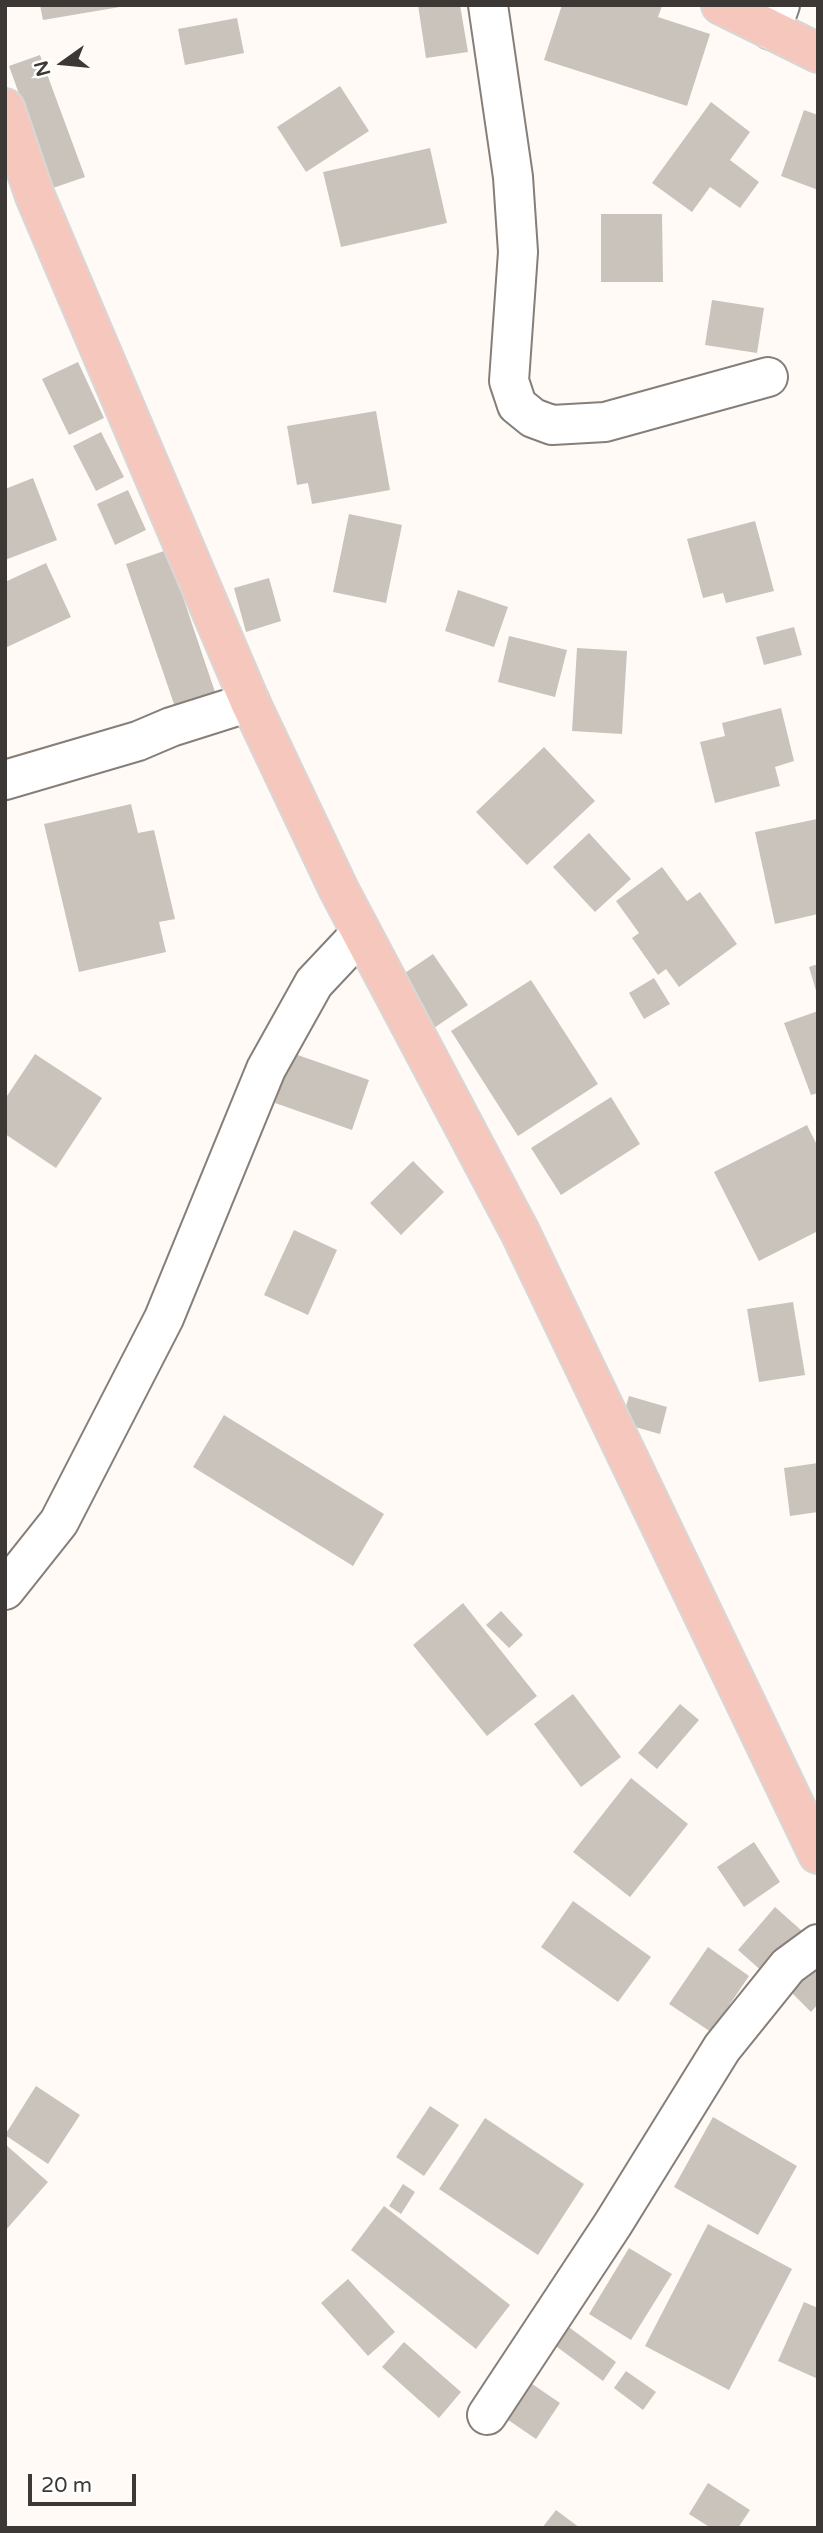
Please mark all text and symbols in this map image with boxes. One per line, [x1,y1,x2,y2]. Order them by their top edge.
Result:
north arrow [28,28,98,98]
text: N [30,58,55,79]
scale bar [32,2460,140,2504]
text: 20 m [41,2473,92,2498]

